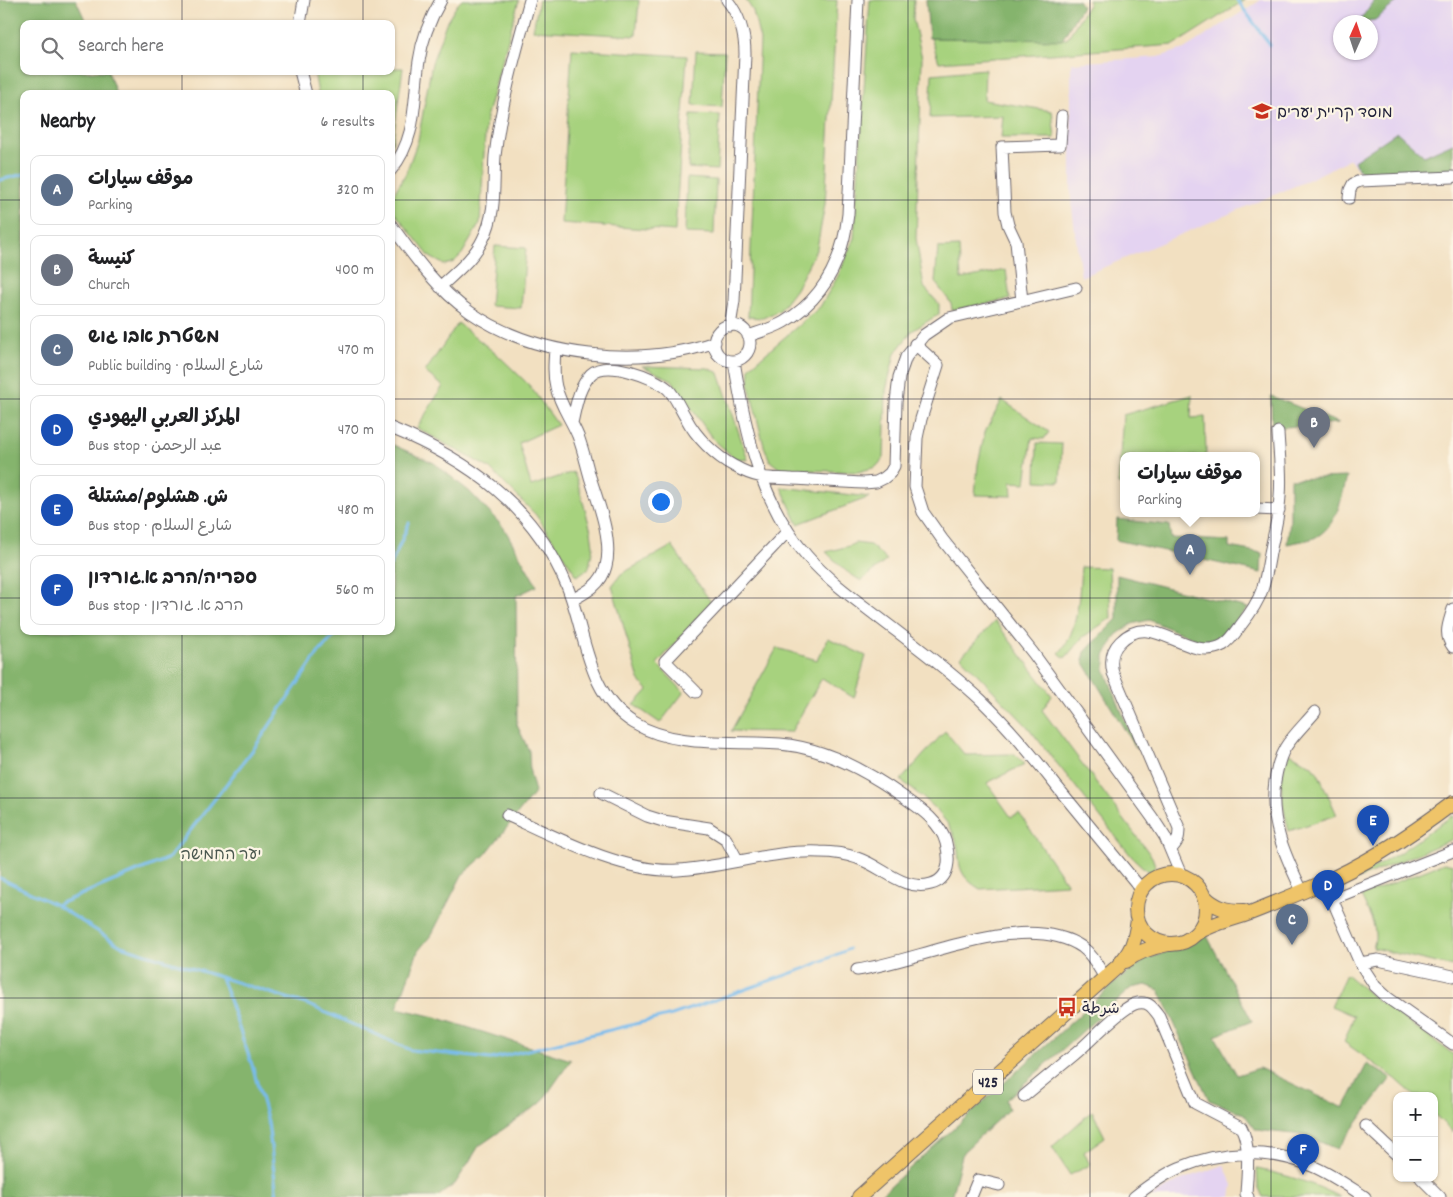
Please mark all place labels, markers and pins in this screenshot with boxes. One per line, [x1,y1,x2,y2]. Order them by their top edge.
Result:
school or university icon: מוסד קריית יערים [1251,100,1273,122]
place label: מוסד קריית יערים [1277,102,1393,125]
pin: B [1298,407,1330,448]
pin: A [1174,534,1206,575]
pin: E [1357,805,1389,846]
pin: D [1312,870,1344,911]
pin: C [1276,904,1308,945]
bus stop icon: شرطة [1056,996,1078,1018]
place label: شرطة [1082,998,1120,1021]
pin: F [1287,1134,1319,1175]

